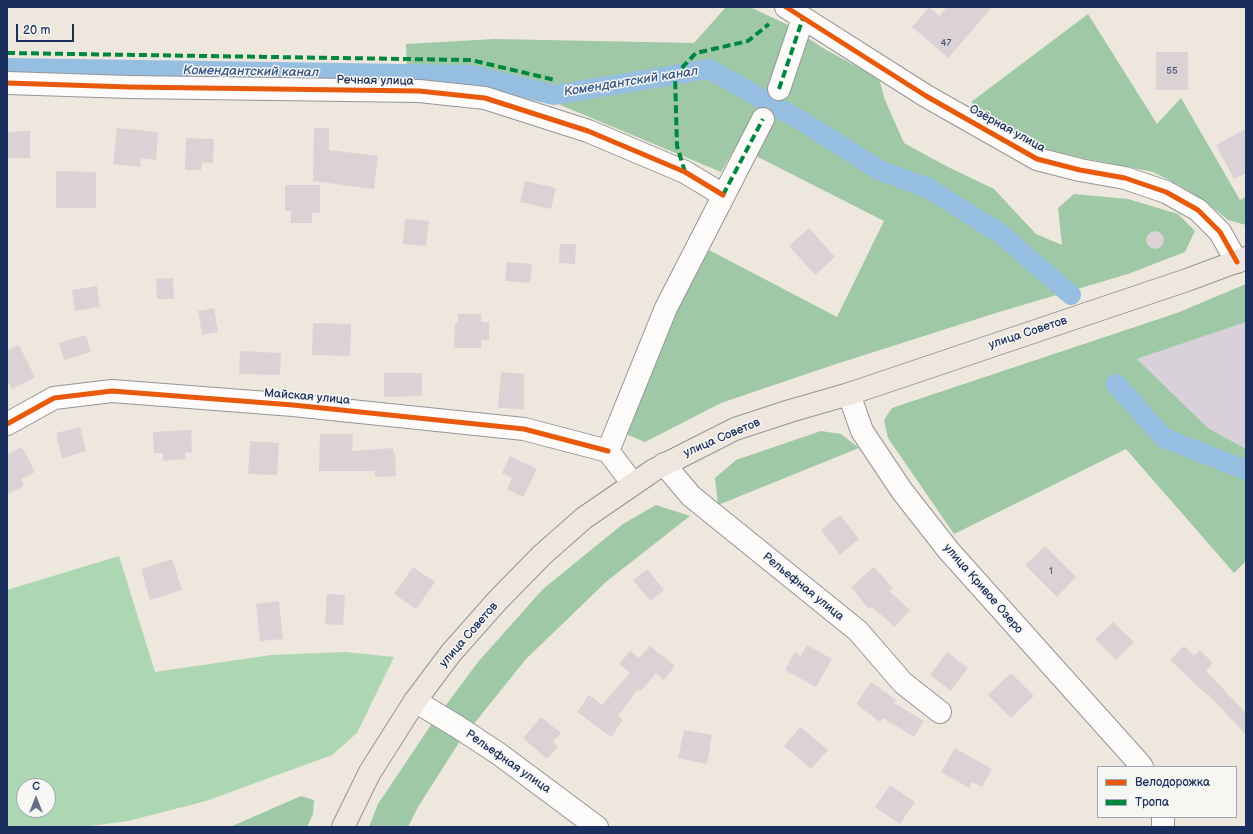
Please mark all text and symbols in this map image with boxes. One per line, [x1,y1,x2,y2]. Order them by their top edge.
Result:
scale bar [18,16,76,42]
text: 20 m [23,23,50,38]
house number: 47 [940,37,952,49]
water label: Комендантский канал [183,63,319,81]
water label: Комендантский канал [563,64,699,100]
house number: 55 [1166,65,1178,77]
street label: Речная улица [336,73,414,89]
street label: Озёрная улица [966,102,1048,156]
street label: улица Советов [987,314,1069,352]
street label: Майская улица [263,386,351,408]
street label: улица Советов [682,415,762,461]
street label: улица Кривое Озеро [940,541,1026,637]
street label: Рельефная улица [759,550,847,624]
house number: 1 [1049,565,1053,577]
street label: улица Советов [437,599,501,671]
street label: Рельефная улица [463,727,553,797]
legend [1097,766,1237,818]
text: Велодорожка [1135,775,1210,790]
north arrow [16,778,56,818]
text: С [32,780,40,793]
text: Тропа [1135,795,1169,810]

